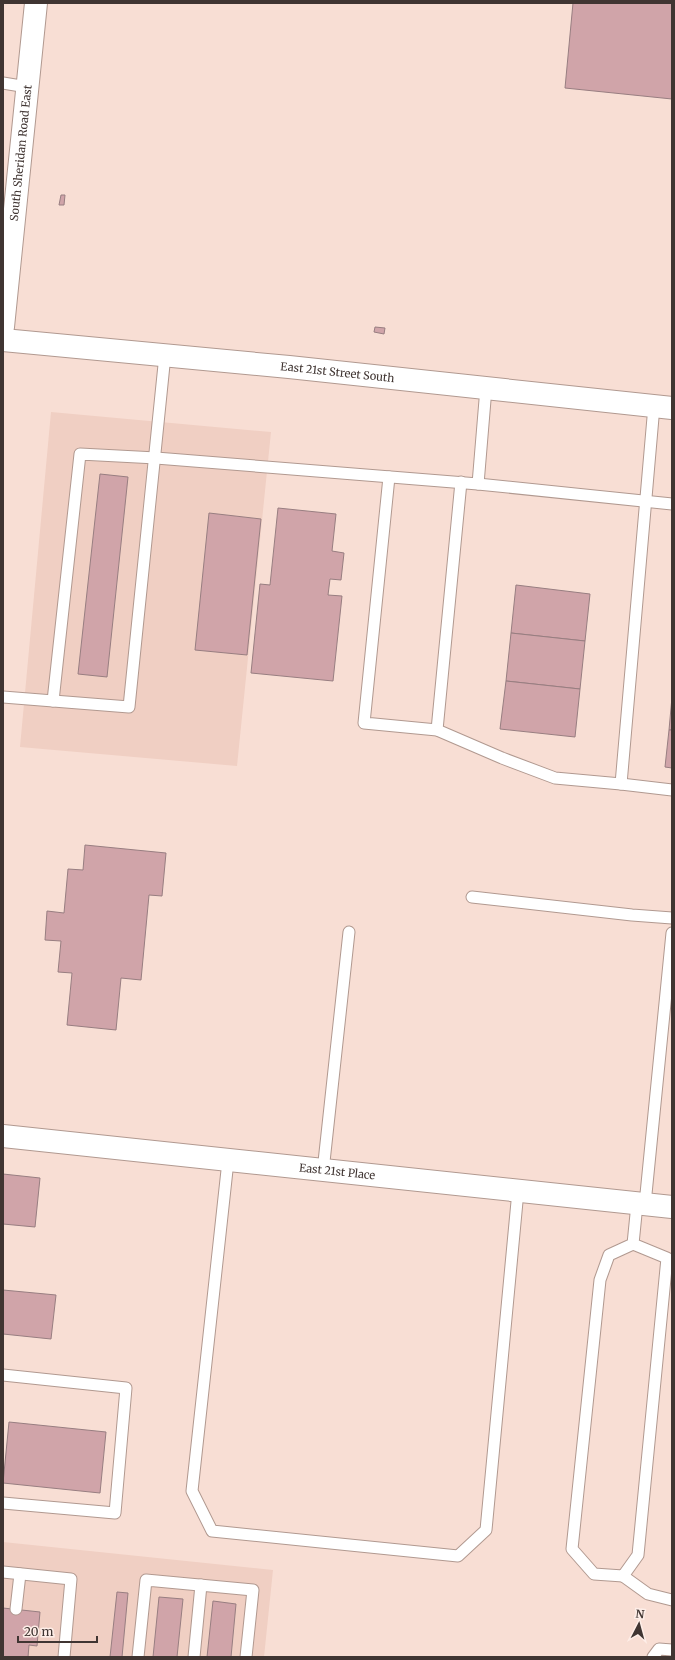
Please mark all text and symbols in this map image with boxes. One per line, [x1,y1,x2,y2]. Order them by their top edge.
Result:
street label: South Sheridan Road East [7,83,35,222]
street label: East 21st Street South [280,359,396,385]
street label: East 21st Place [298,1160,376,1182]
north arrow [619,1604,659,1644]
text: N [635,1607,645,1622]
scale bar [18,1618,97,1644]
text: 20 m [24,1624,53,1639]

